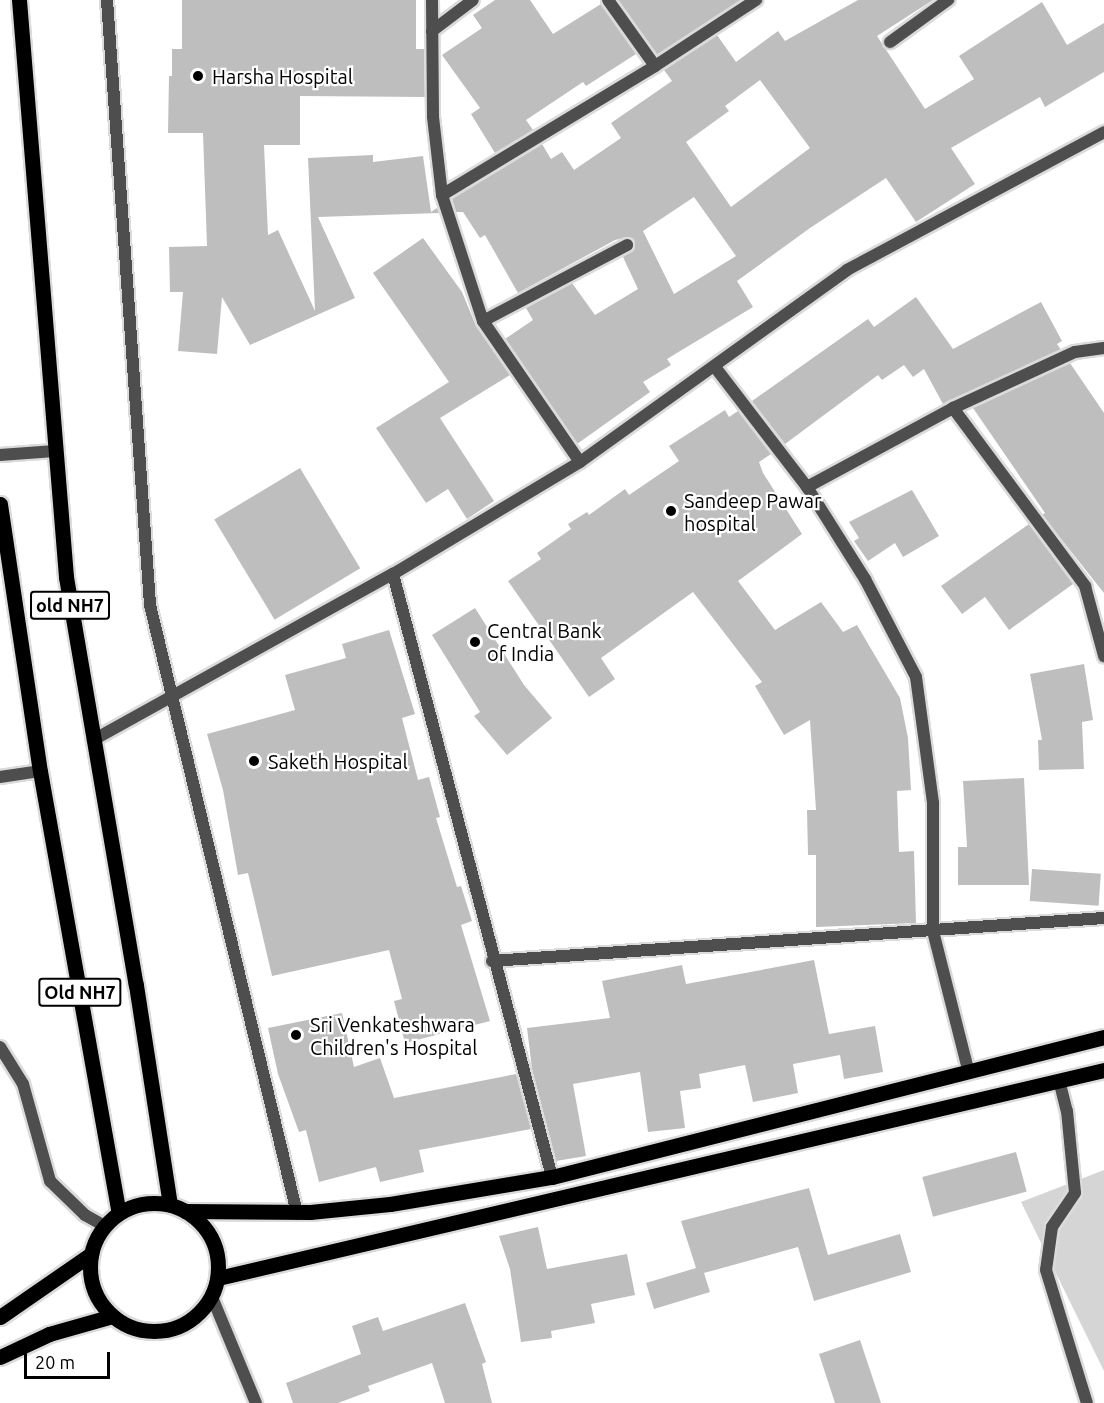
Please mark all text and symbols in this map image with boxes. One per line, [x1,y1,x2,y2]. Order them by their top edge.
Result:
place label: Harsha Hospital [212,64,353,88]
marker: Harsha Hospital [189,67,207,85]
place label: Sandeep Pawar hospital [684,488,822,535]
marker: Sandeep Pawar hospital [662,502,680,520]
road number: old NH7 [29,590,110,620]
place label: Central Bank of India [487,618,602,665]
marker: Central Bank of India [468,635,482,649]
place label: Saketh Hospital [268,749,408,773]
marker: Saketh Hospital [245,752,263,770]
road number: Old NH7 [38,977,122,1007]
place label: Sri Venkateshwara Children's Hospital [310,1012,477,1059]
marker: Sri Venkateshwara Children's Hospital [287,1026,305,1044]
scale bar [27,1340,112,1378]
text: 20 m [35,1352,75,1372]

